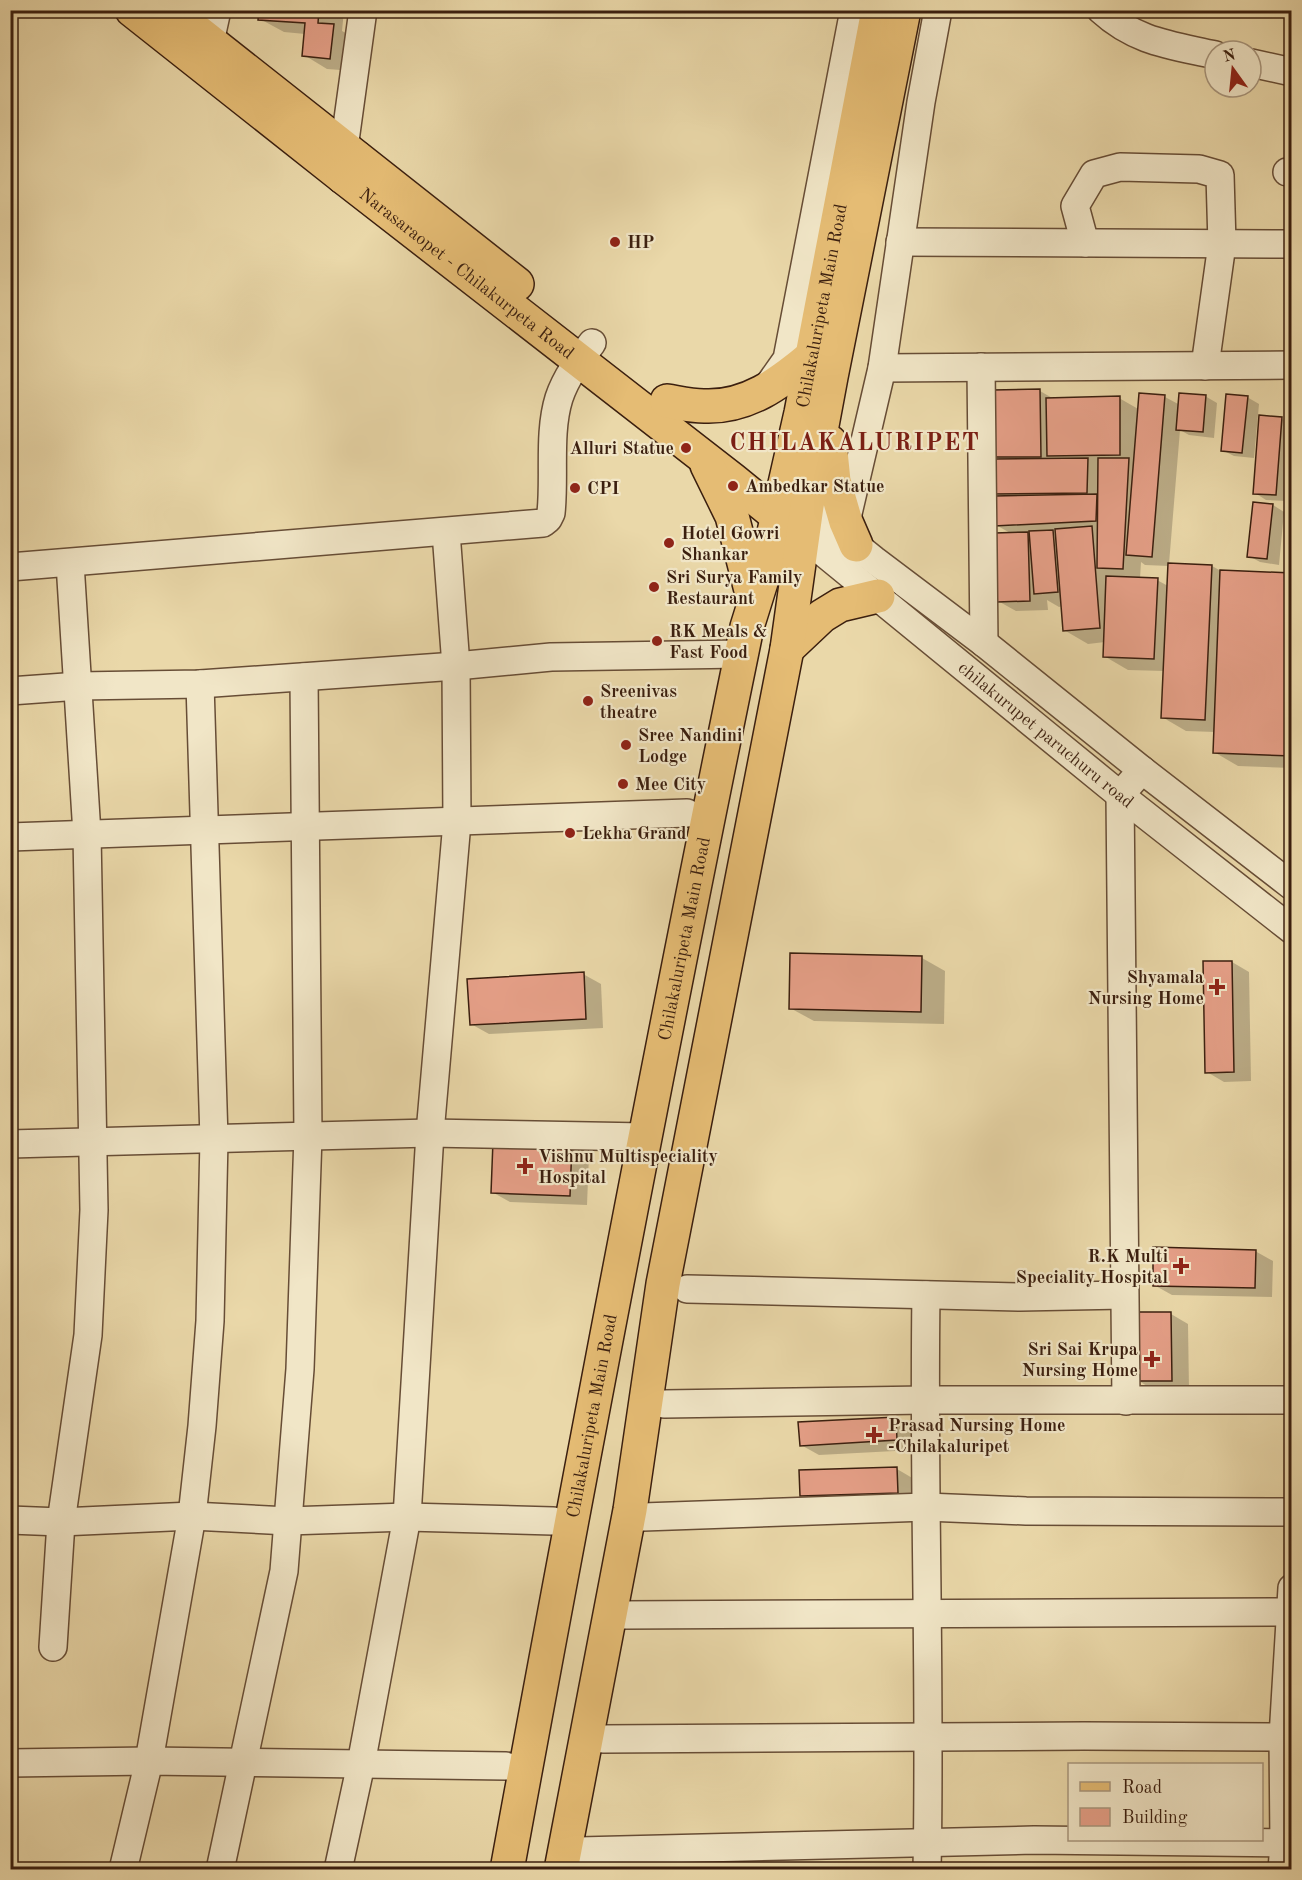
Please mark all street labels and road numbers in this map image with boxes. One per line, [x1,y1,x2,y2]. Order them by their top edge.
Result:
street label: Narasaraopet - Chilakurpeta Road [355,185,577,363]
street label: Chilakaluripeta Main Road [794,203,851,409]
street label: chilakurupet paruchuru road [954,659,1137,812]
street label: Chilakaluripeta Main Road [656,835,714,1042]
street label: Chilakaluripeta Main Road [564,1313,621,1519]

